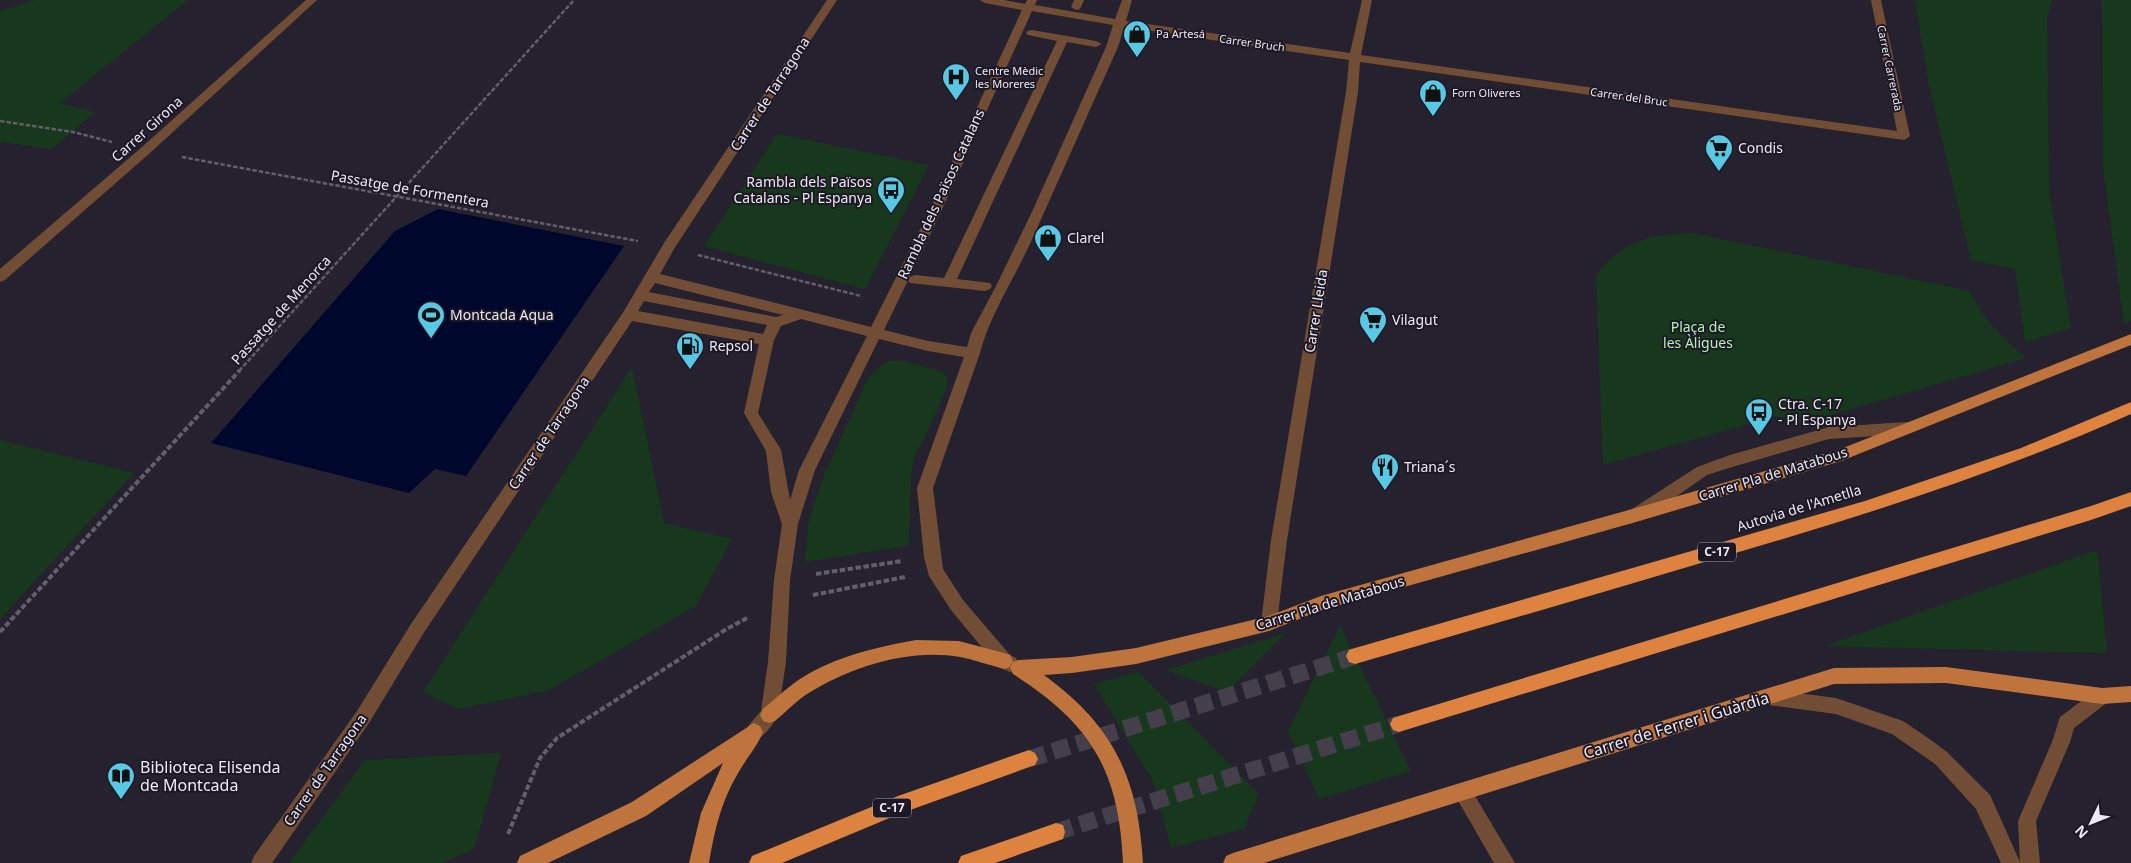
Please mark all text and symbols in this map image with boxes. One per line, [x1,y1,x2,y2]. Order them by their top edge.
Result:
shop icon: Pa Artesá [1122,19,1152,58]
street label: Carrer Carrerada [1874,24,1907,112]
place label: Pa Artesá [1156,26,1205,41]
street label: Carrer Bruch [1218,30,1286,55]
street label: Carrer de Tarragona [725,33,814,155]
hospital icon: Centre Mèdic les Moreres [941,62,971,101]
place label: Centre Mèdic les Moreres [975,63,1043,91]
shop icon: Forn Oliveres [1418,78,1448,117]
street label: Carrer del Bruc [1589,84,1669,109]
place label: Forn Oliveres [1452,85,1520,100]
street label: Carrer Girona [107,92,186,166]
street label: Rambla dels Països Catalans [893,105,989,282]
supermarket icon: Condis [1704,133,1734,172]
place label: Condis [1738,138,1783,157]
street label: Passatge de Formentera [329,165,491,212]
place label: Rambla dels Països Catalans - Pl Espanya [733,172,872,207]
bus stop icon: Rambla dels Països Catalans - Pl Espanya [876,175,906,214]
shop icon: Clarel [1033,223,1063,262]
place label: Clarel [1067,228,1104,247]
street label: Passatge de Menorca [226,251,335,368]
street label: Carrer Lleida [1300,268,1331,354]
sports icon: Montcada Aqua [416,300,446,339]
place label: Montcada Aqua [450,305,554,324]
supermarket icon: Vilagut [1358,305,1388,344]
place label: Vilagut [1392,310,1438,329]
park label: Plaça de les Àligues [1663,317,1733,352]
fuel station icon: Repsol [675,331,705,370]
place label: Repsol [709,336,753,355]
street label: Carrer de Tarragona [504,372,594,493]
place label: Ctra. C-17 - Pl Espanya [1778,394,1856,429]
bus stop icon: Ctra. C-17 - Pl Espanya [1744,397,1774,436]
street label: Carrer Pla de Matabous [1696,442,1850,505]
restaurant icon: Triana´s [1370,452,1400,491]
place label: Triana´s [1404,457,1456,476]
street label: Autovia de l'Ametlla [1734,480,1863,535]
road number: C-17 [1698,542,1736,562]
street label: Carrer Pla de Matabous [1253,571,1407,634]
street label: Carrer de Ferrer i Guàrdia [1581,686,1771,764]
street label: Carrer de Tarragona [279,710,370,830]
place label: Biblioteca Elisenda de Montcada [140,756,280,796]
library icon: Biblioteca Elisenda de Montcada [106,761,136,800]
road number: C-17 [873,798,911,818]
north arrow [2066,798,2116,848]
text: N [2070,822,2092,843]

